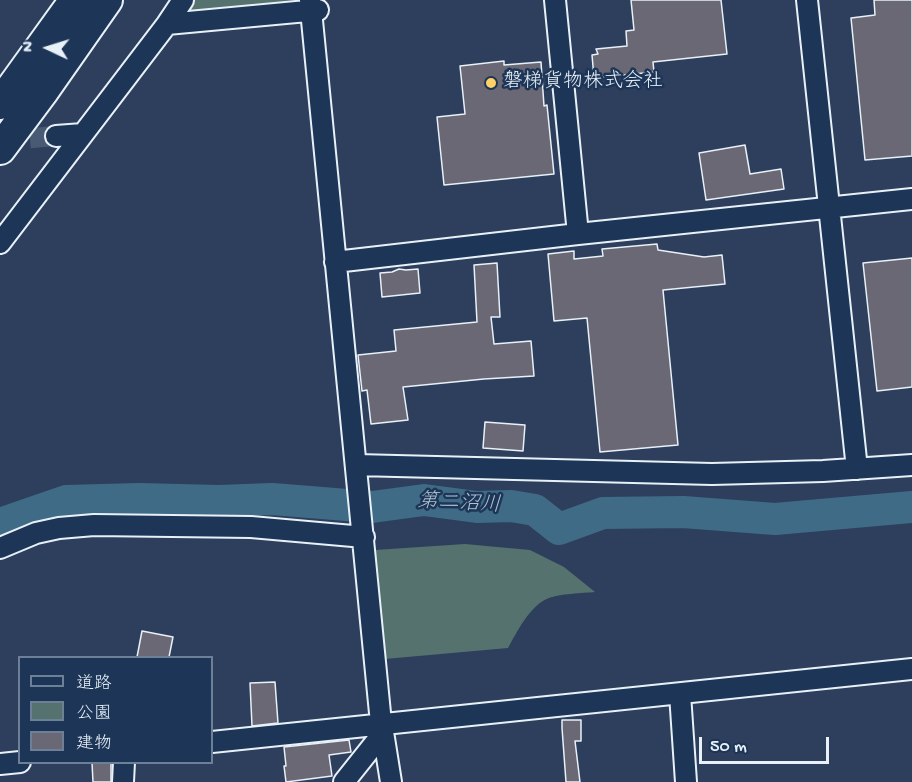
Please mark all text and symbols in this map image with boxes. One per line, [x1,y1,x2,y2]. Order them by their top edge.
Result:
north arrow [18,18,78,78]
text: N [20,41,39,53]
place label: 磐梯貨物株式会社 [503,71,663,95]
marker: 磐梯貨物株式会社 [484,76,498,90]
water label: 第二沼川 [416,490,502,520]
legend [18,656,213,764]
text: 道路 [76,674,112,695]
text: 公園 [76,704,112,725]
scale bar [702,725,832,763]
text: 建物 [76,734,112,755]
text: 50 m [710,737,747,758]

